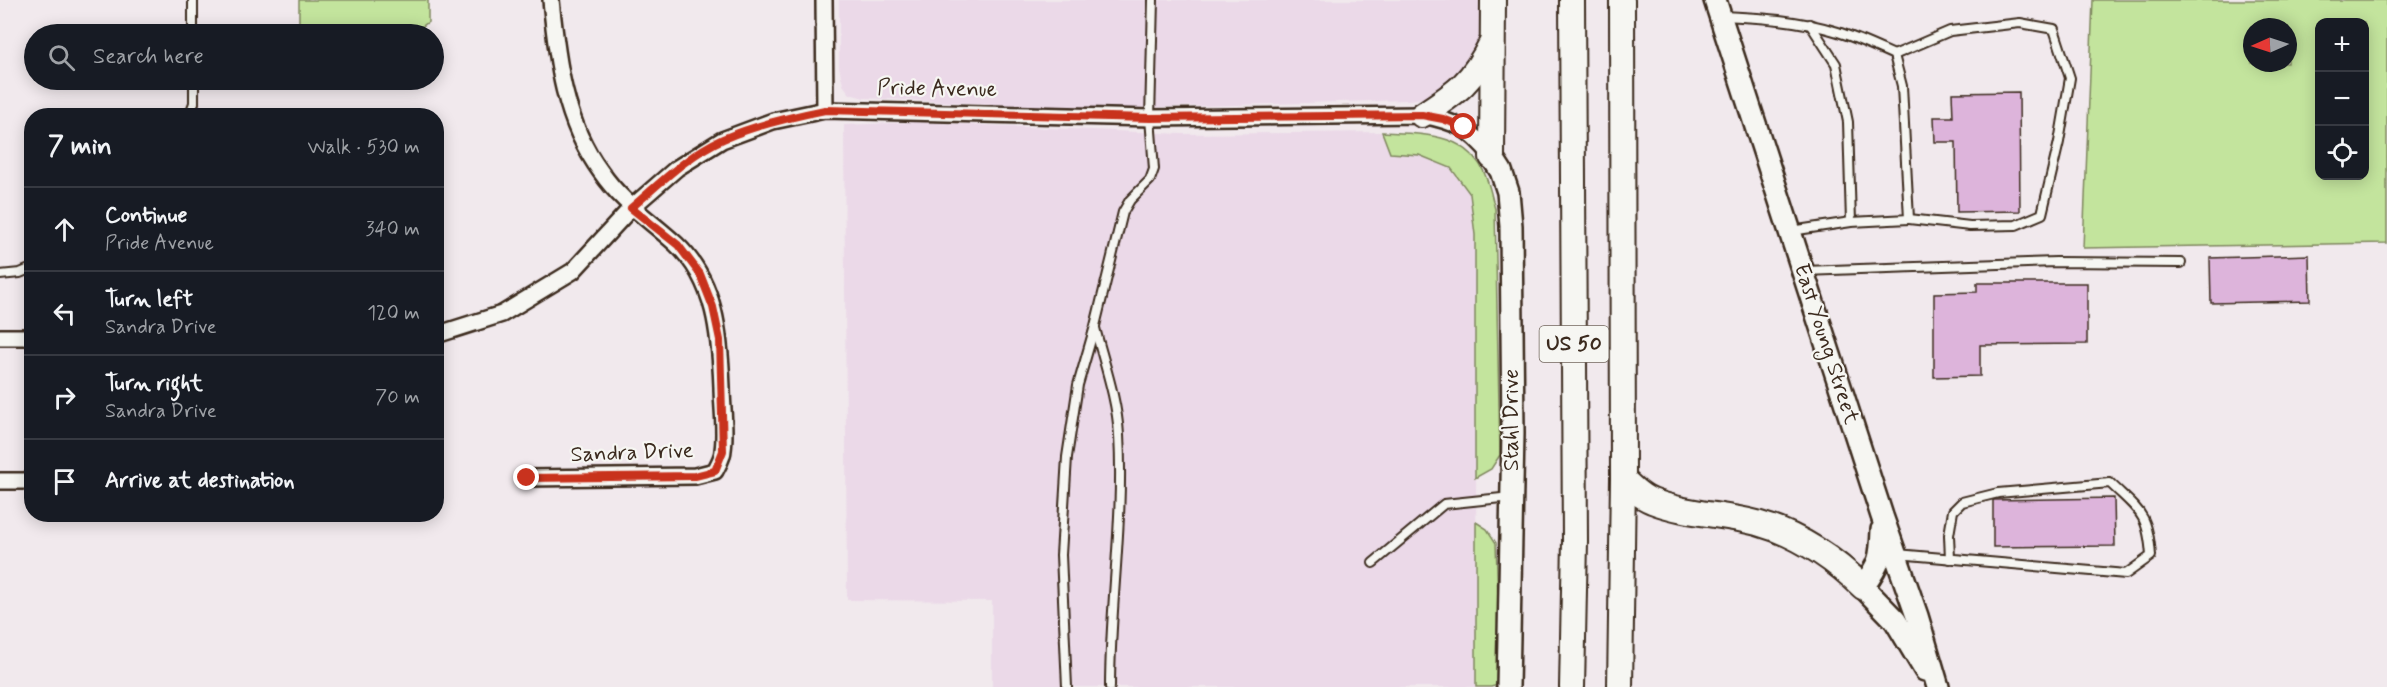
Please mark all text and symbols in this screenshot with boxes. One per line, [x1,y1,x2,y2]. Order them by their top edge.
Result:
north arrow [2243,18,2297,72]
map controls [2315,18,2369,180]
button: + [2315,18,2369,72]
search box [24,24,444,90]
icon: search [45,41,78,74]
text: Search here [93,43,204,71]
button: − [2315,72,2369,126]
street label: Pride Avenue [877,74,997,104]
route start [1450,113,1476,139]
button: locate [2315,126,2369,180]
text: 7 min [48,130,112,164]
text: Walk · 530 m [308,134,420,161]
text: Continue [105,202,187,230]
icon: ahead [48,213,81,246]
text: 340 m [365,216,420,243]
text: Pride Avenue [105,230,214,257]
street label: East Young Street [1784,260,1865,429]
text: Turn left [105,286,193,314]
icon: left [48,297,81,330]
text: 120 m [367,300,420,327]
text: Sandra Drive [105,314,217,341]
road number: US 50 [1540,326,1608,362]
street label: Stahl Drive [1498,369,1526,471]
text: Turn right [105,370,203,398]
icon: right [48,381,81,414]
text: 70 m [375,384,420,411]
text: Sandra Drive [105,398,217,425]
street label: Sandra Drive [570,437,694,469]
route end [513,464,539,490]
icon: arrive [48,465,81,498]
text: Arrive at destination [105,467,295,495]

